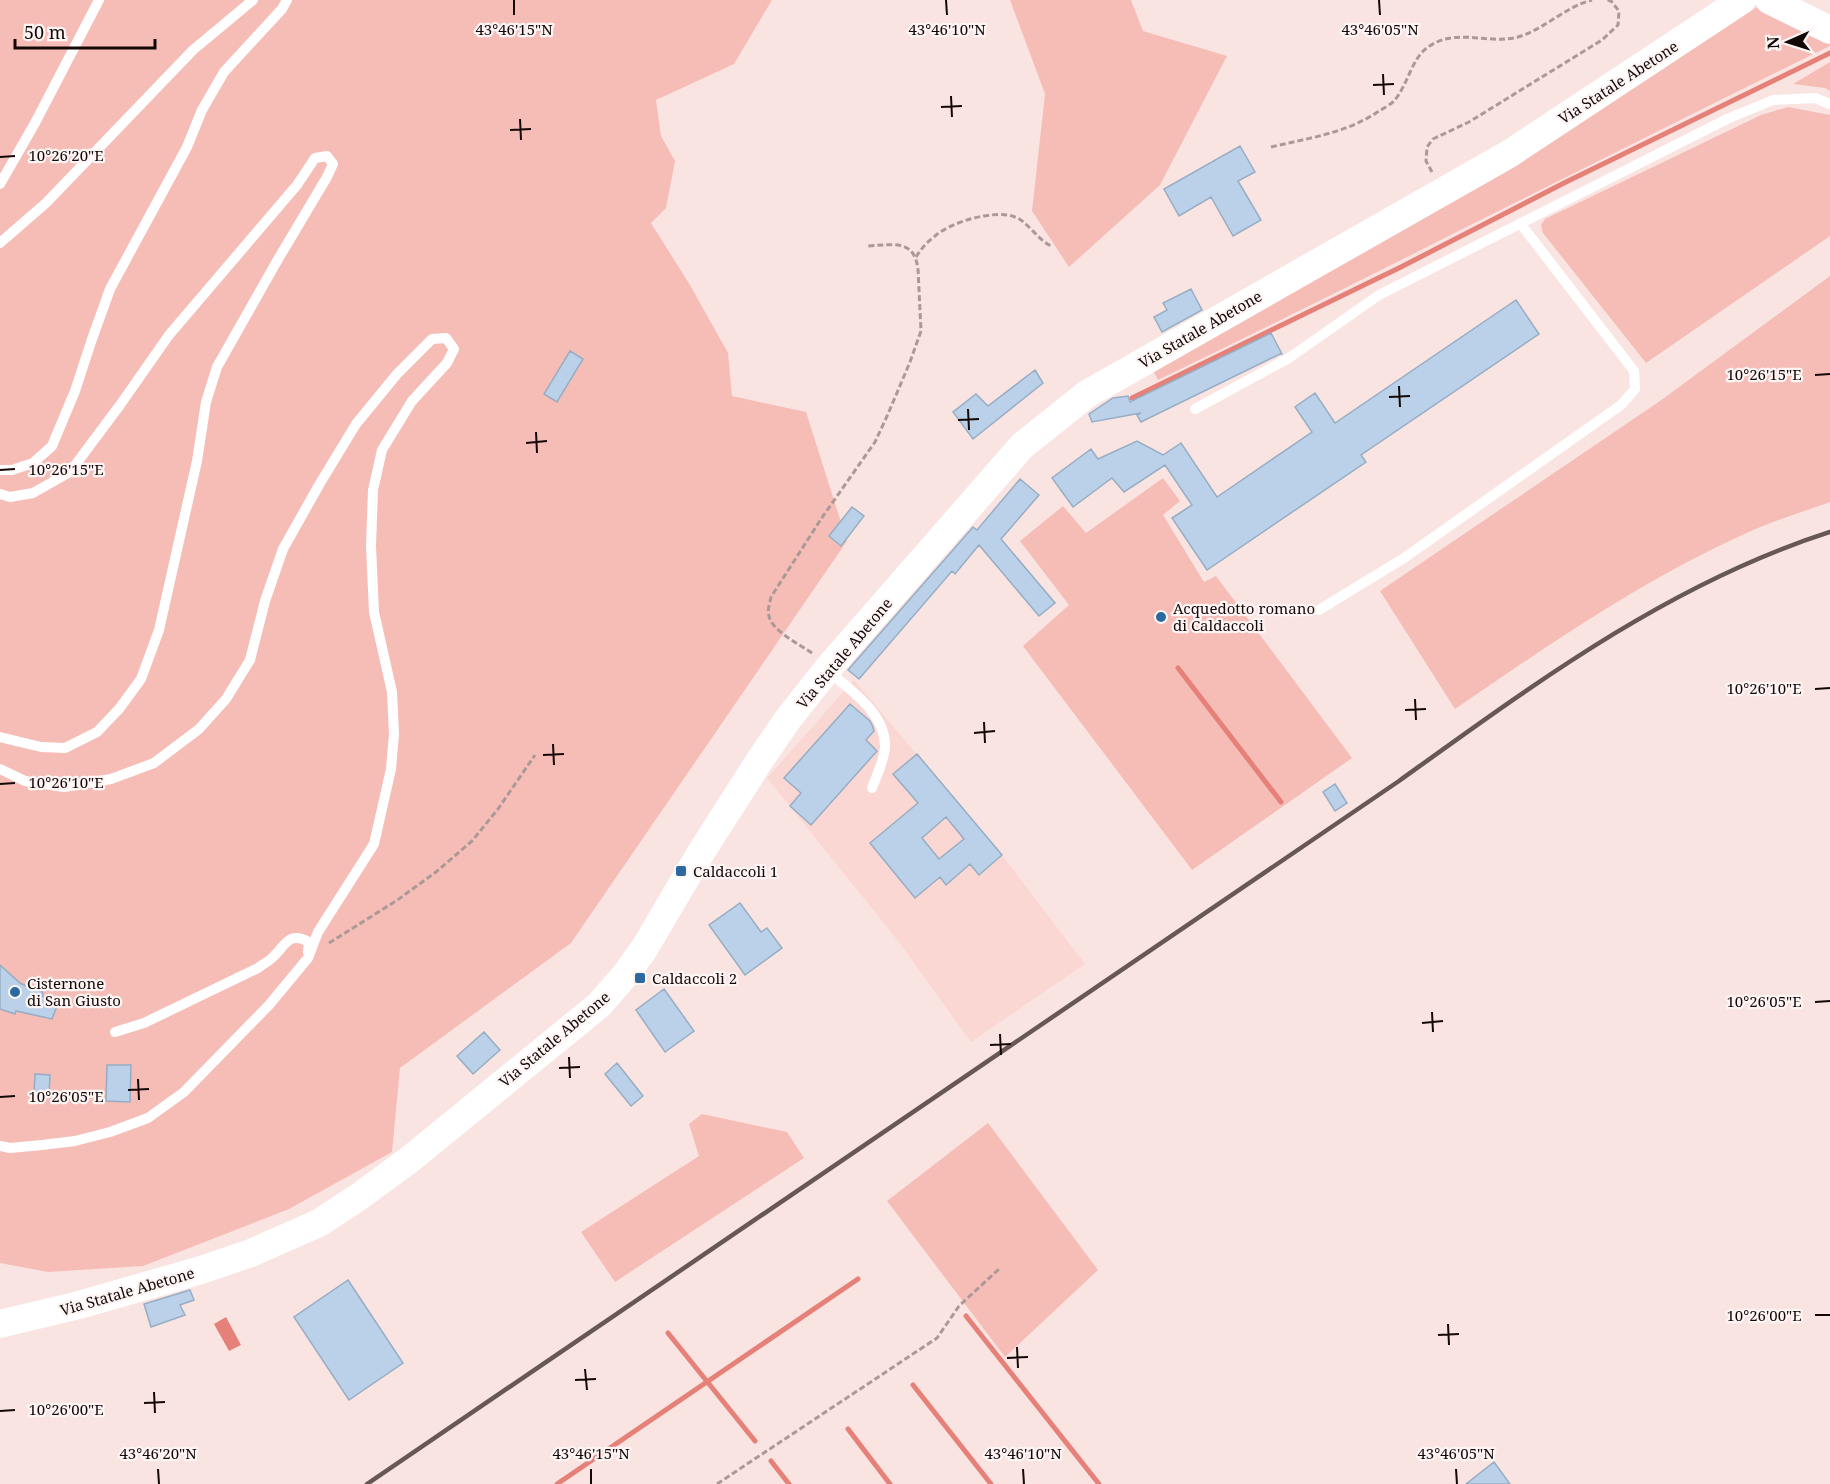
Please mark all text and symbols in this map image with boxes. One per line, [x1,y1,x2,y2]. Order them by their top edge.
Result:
scale bar [15,12,154,50]
north arrow [1758,12,1818,72]
text: 43°46'15"N [475,19,553,39]
text: 43°46'10"N [908,19,986,39]
text: 43°46'05"N [1341,19,1419,39]
text: 50 m [24,20,66,44]
street label: Via Statale Abetone [1554,36,1682,128]
text: N [1762,36,1784,50]
text: 10°26'20"E [28,145,104,165]
street label: Via Statale Abetone [1135,286,1265,372]
text: 10°26'15"E [1726,364,1802,384]
text: 10°26'15"E [28,459,104,479]
street label: Via Statale Abetone [792,593,896,713]
place label: Acquedotto romano di Caldaccoli [1173,598,1315,635]
marker: Acquedotto romano di Caldaccoli [1154,610,1168,624]
text: 10°26'10"E [1726,678,1802,698]
text: 10°26'10"E [28,772,104,792]
place label: Caldaccoli 1 [693,861,778,881]
marker: Caldaccoli 1 [674,864,688,878]
place label: Caldaccoli 2 [652,968,737,988]
marker: Caldaccoli 2 [633,971,647,985]
place label: Cisternone di San Giusto [27,973,121,1010]
marker: Cisternone di San Giusto [8,985,22,999]
street label: Via Statale Abetone [494,987,614,1091]
text: 10°26'05"E [1726,991,1802,1011]
text: 10°26'05"E [28,1086,104,1106]
street label: Via Statale Abetone [57,1262,197,1320]
text: 10°26'00"E [1726,1305,1802,1325]
text: 10°26'00"E [28,1399,104,1419]
text: 43°46'20"N [119,1443,197,1463]
text: 43°46'15"N [552,1443,630,1463]
text: 43°46'10"N [984,1443,1062,1463]
text: 43°46'05"N [1417,1443,1495,1463]

